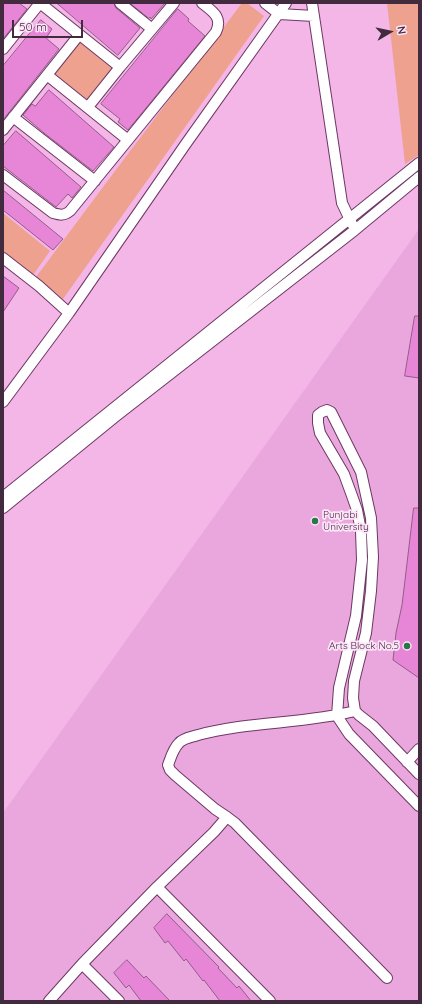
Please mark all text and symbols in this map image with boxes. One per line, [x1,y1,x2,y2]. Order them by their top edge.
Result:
scale bar [14,12,85,38]
north arrow [370,12,410,52]
text: 50 m [19,19,47,34]
text: N [394,25,409,35]
place label: Punjabi University [323,509,369,532]
marker: Punjabi University [310,516,320,526]
place label: Arts Block No.5 [329,640,399,652]
marker: Arts Block No.5 [402,641,412,651]

